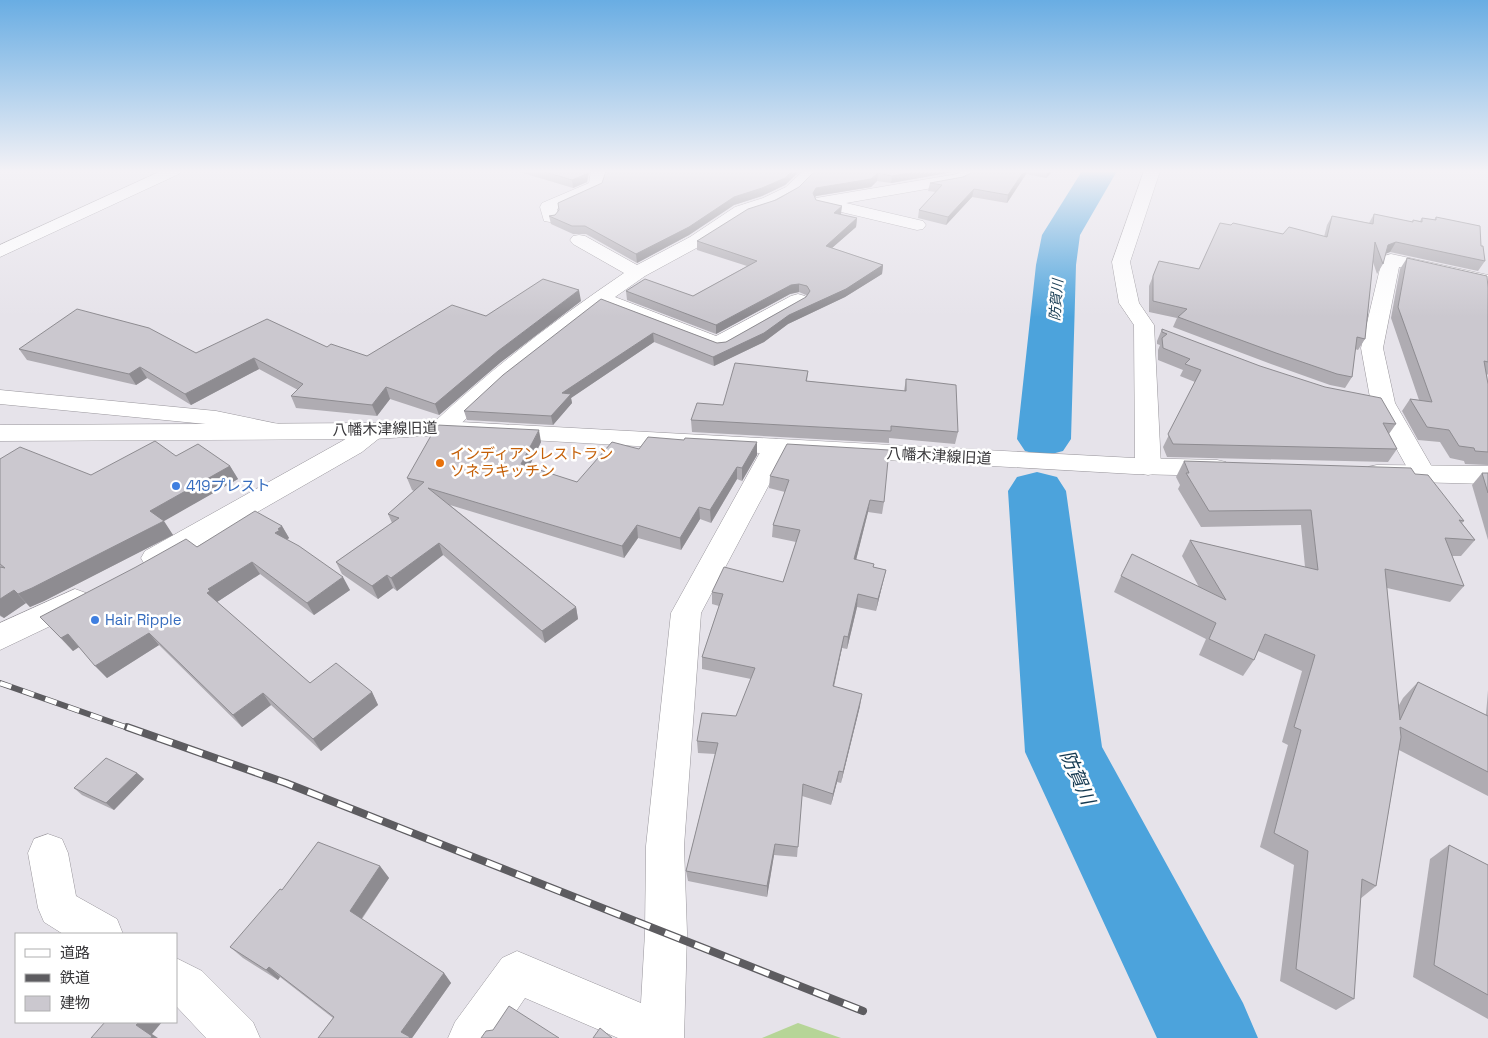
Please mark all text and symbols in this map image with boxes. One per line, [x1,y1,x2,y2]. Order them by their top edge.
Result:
water label: 防賀川 [1045,276,1067,322]
street label: 八幡木津線旧道 [332,418,438,439]
street label: 八幡木津線旧道 [886,443,992,468]
place label: インディアンレストラン ソネラキッチン [450,444,613,480]
marker: インディアンレストラン ソネラキッチン [434,457,446,469]
place label: 419プレスト [186,476,270,495]
marker: 419プレスト [170,480,182,492]
place label: Hair Ripple [105,610,182,629]
marker: Hair Ripple [89,614,101,626]
water label: 防賀川 [1055,746,1101,810]
legend [15,933,178,1023]
text: 道路 [60,943,90,962]
text: 鉄道 [60,968,90,987]
text: 建物 [60,993,90,1012]

